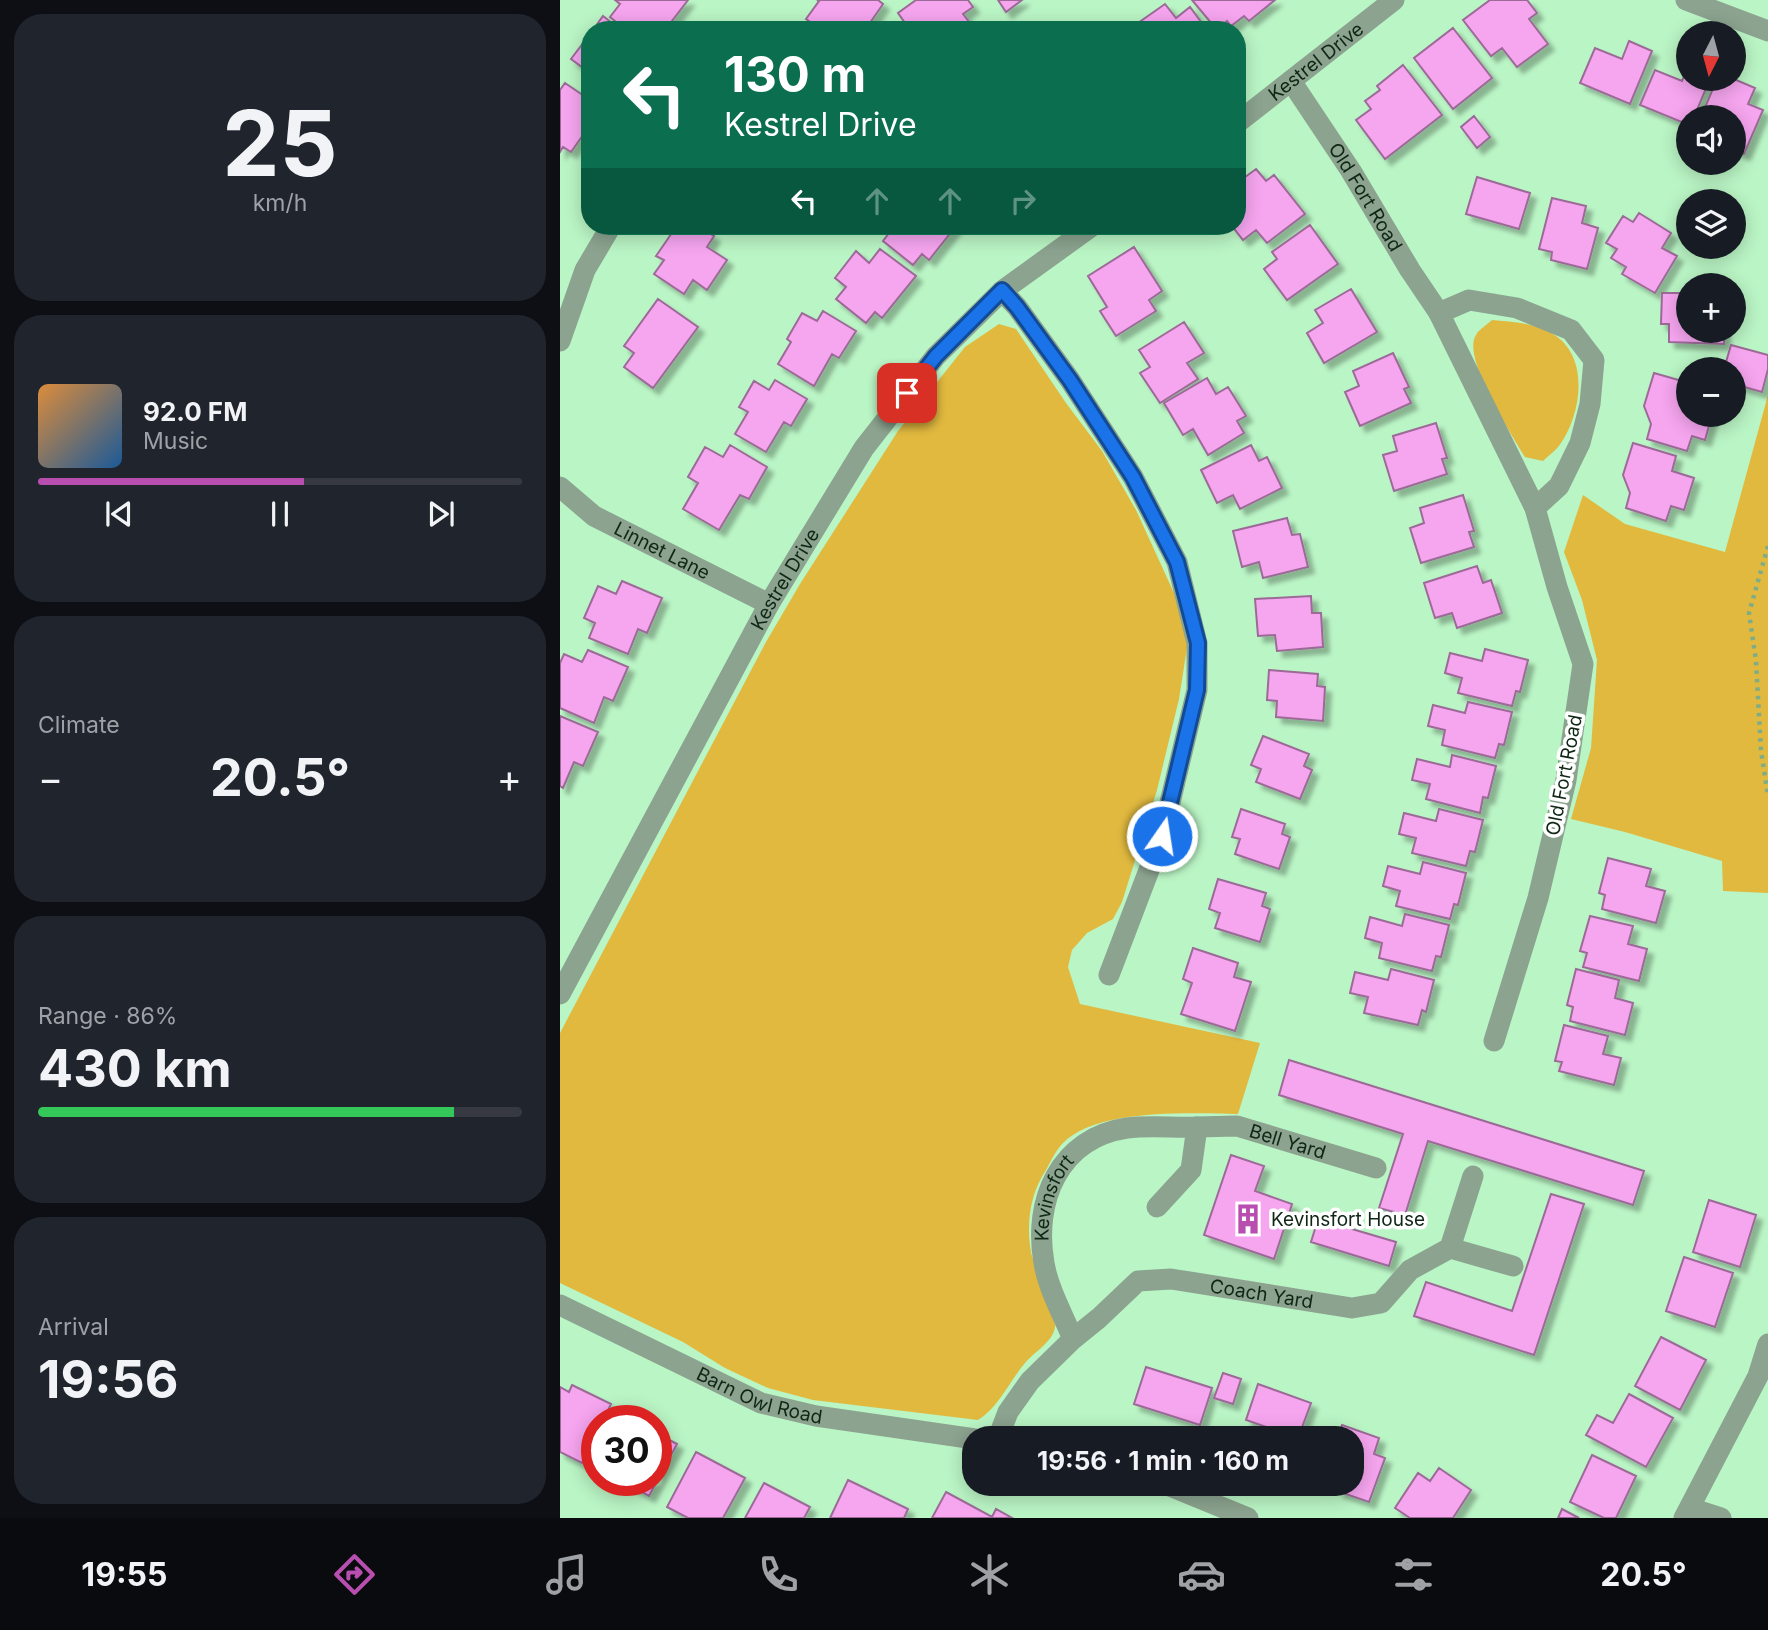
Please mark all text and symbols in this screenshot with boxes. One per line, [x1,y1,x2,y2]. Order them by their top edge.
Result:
street label: Kestrel Drive [1264,17,1368,106]
north arrow [1676,21,1746,91]
map controls [1676,21,1746,427]
text: 130 m [724,45,866,104]
icon: left [609,49,700,140]
text: 25 [222,88,338,198]
text: Kestrel Drive [724,105,917,144]
button: sound [1676,105,1746,175]
street label: Old Fort Road [1324,138,1408,255]
icon: left [785,182,823,220]
icon: ahead [858,182,896,220]
icon: ahead [931,182,969,220]
icon: right [1004,182,1042,220]
text: km/h [253,189,307,217]
button: layers [1676,189,1746,259]
button: + [1676,273,1746,343]
button: − [1676,357,1746,427]
pin [877,363,937,423]
icon: arrive [888,374,926,412]
text: 92.0 FM [143,396,247,427]
text: Music [143,427,208,455]
icon: previous [100,495,138,533]
icon: pause [261,495,299,533]
icon: next [422,495,460,533]
street label: Linnet Lane [610,517,714,584]
street label: Kestrel Drive [746,524,824,634]
text: Climate [38,711,120,739]
street label: Old Fort Road [1541,713,1587,837]
text: 20.5° [210,746,350,809]
text: − [38,755,63,801]
text: + [497,755,522,801]
position arrow [1125,799,1199,873]
text: Range · 86% [38,1002,177,1030]
text: 430 km [38,1037,232,1100]
street label: Bell Yard [1247,1119,1329,1164]
street label: Kevinsfort [1030,1149,1078,1241]
building icon: Kevinsfort House [1231,1202,1265,1236]
place label: Kevinsfort House [1271,1208,1425,1231]
street label: Coach Yard [1208,1274,1315,1313]
text: Arrival [38,1313,109,1341]
text: 19:56 [38,1348,179,1411]
street label: Barn Owl Road [693,1362,824,1428]
speed limit sign: 30 [581,1405,672,1496]
text: 19:56 · 1 min · 160 m [1037,1445,1289,1476]
icon: directions [330,1550,379,1599]
icon: music [542,1550,591,1599]
icon: phone [754,1550,803,1599]
icon: climate [965,1550,1014,1599]
icon: car [1177,1550,1226,1599]
icon: filters [1389,1550,1438,1599]
text: 19:55 [81,1555,168,1594]
text: 20.5° [1600,1555,1687,1594]

